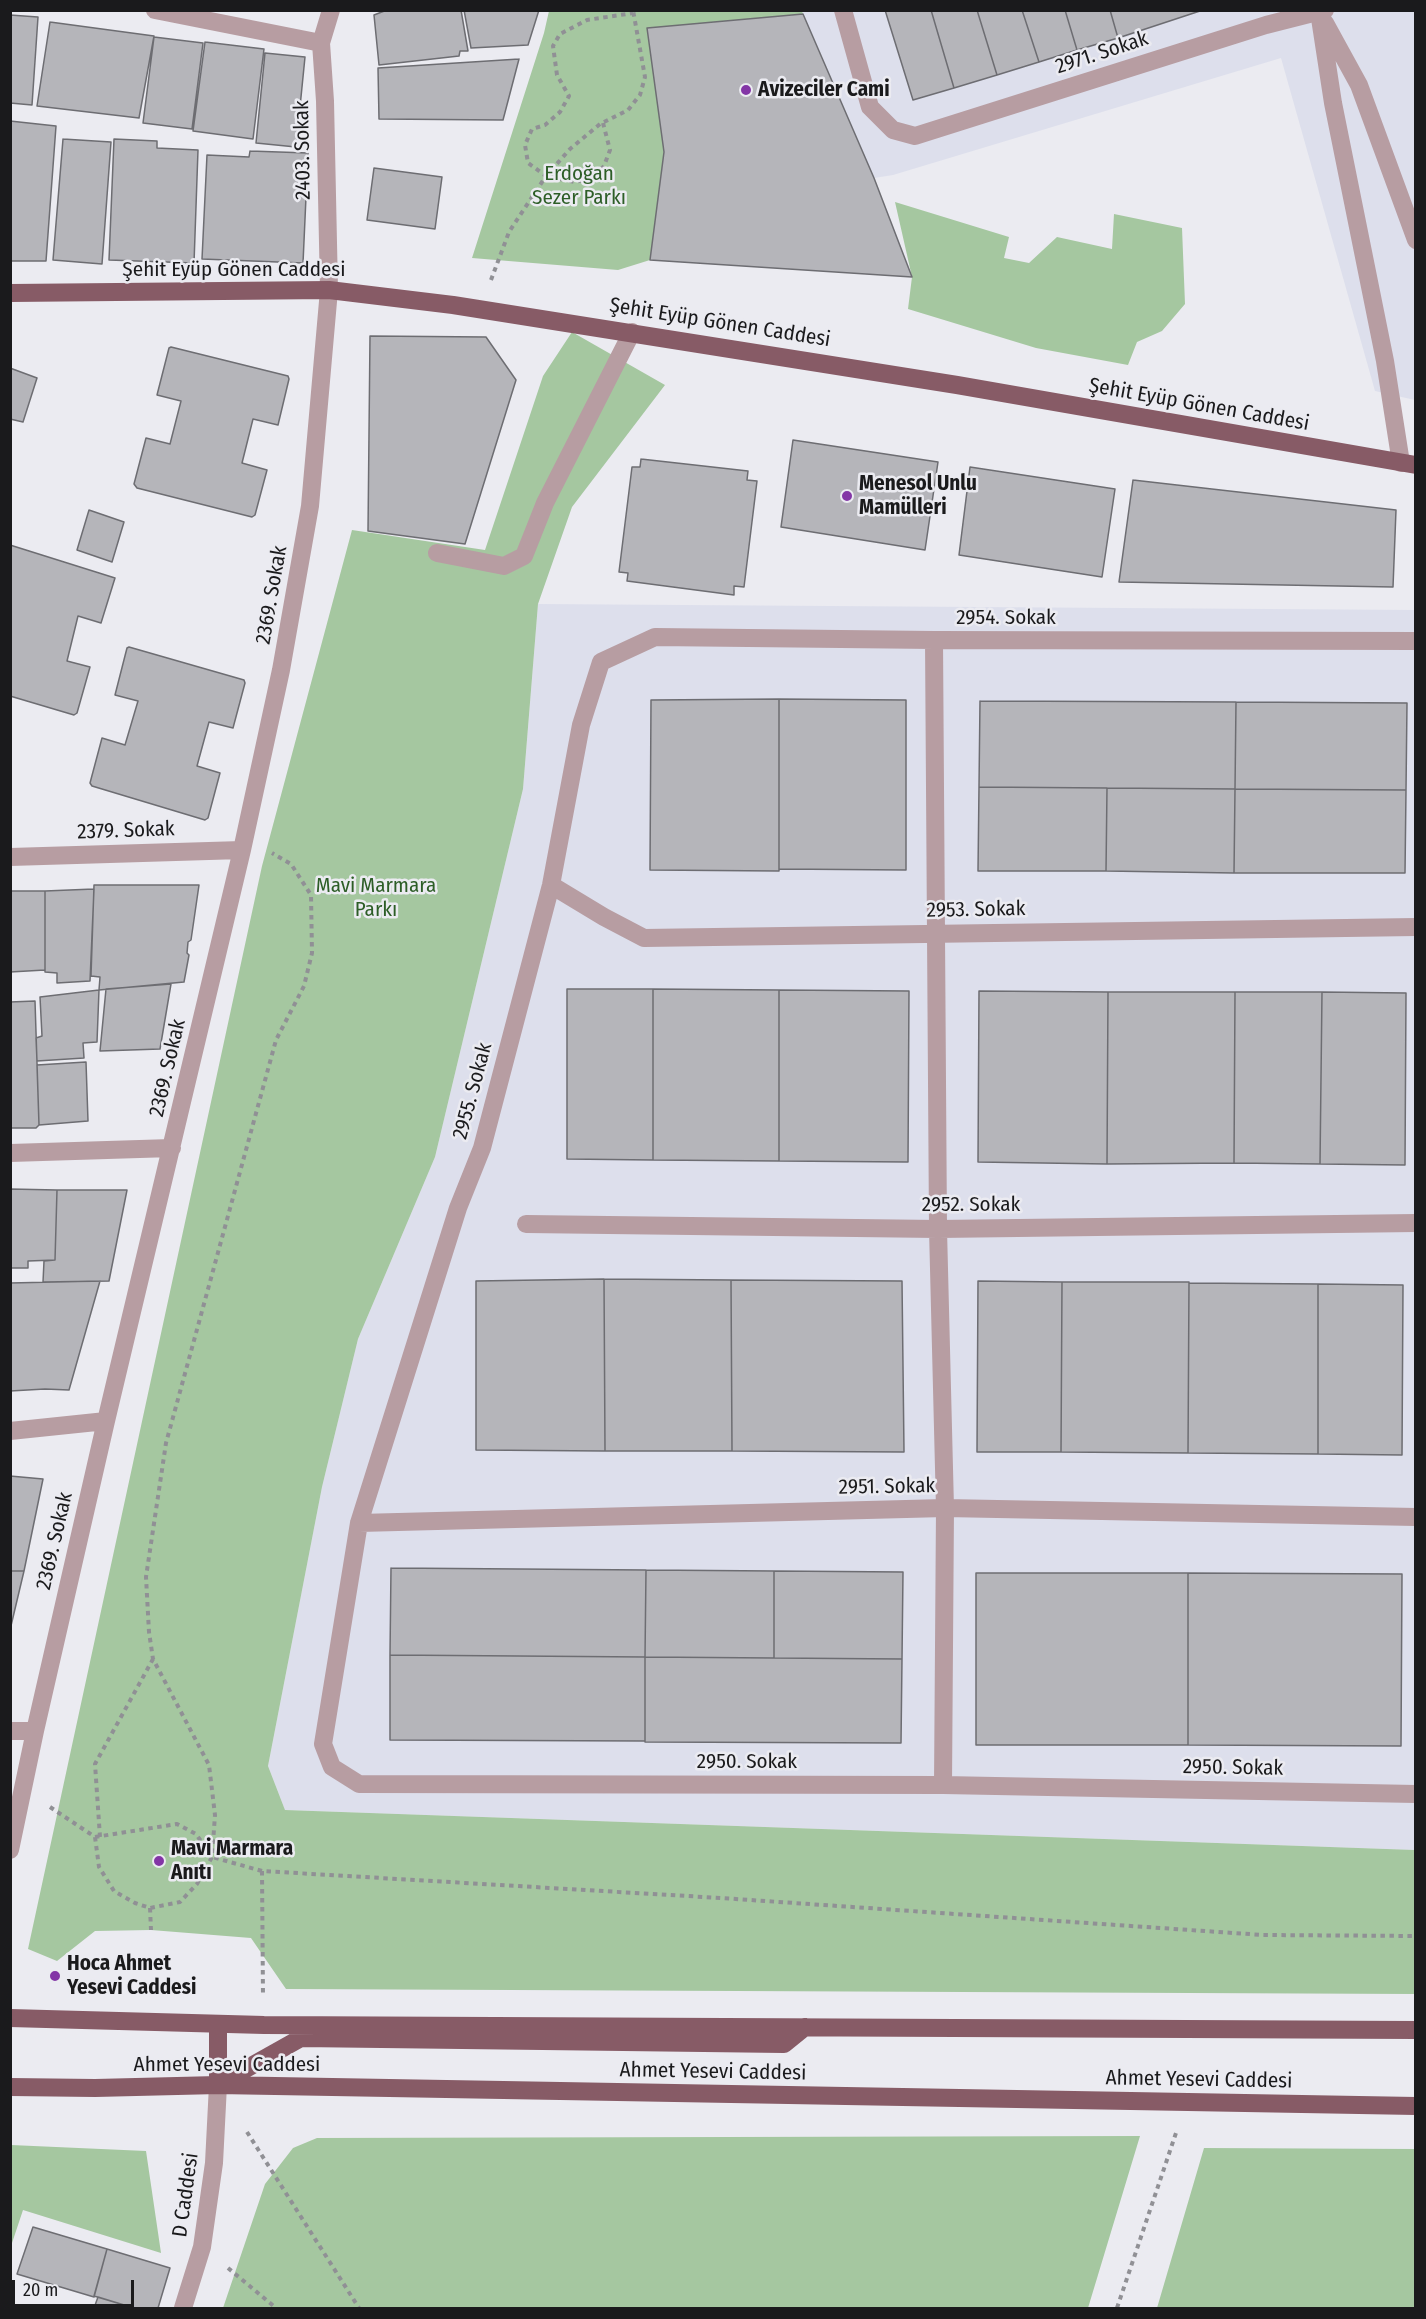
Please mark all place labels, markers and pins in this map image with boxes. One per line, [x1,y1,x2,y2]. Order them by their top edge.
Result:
place label: Avizeciler Cami [758,77,890,103]
marker: Avizeciler Cami [739,83,753,97]
place label: Menesol Unlu Mamülleri [859,471,977,521]
marker: Menesol Unlu Mamülleri [840,489,854,503]
place label: Mavi Marmara Anıtı [171,1836,293,1886]
marker: Mavi Marmara Anıtı [152,1854,166,1868]
place label: Hoca Ahmet Yesevi Caddesi [67,1951,196,2001]
marker: Hoca Ahmet Yesevi Caddesi [48,1969,62,1983]

